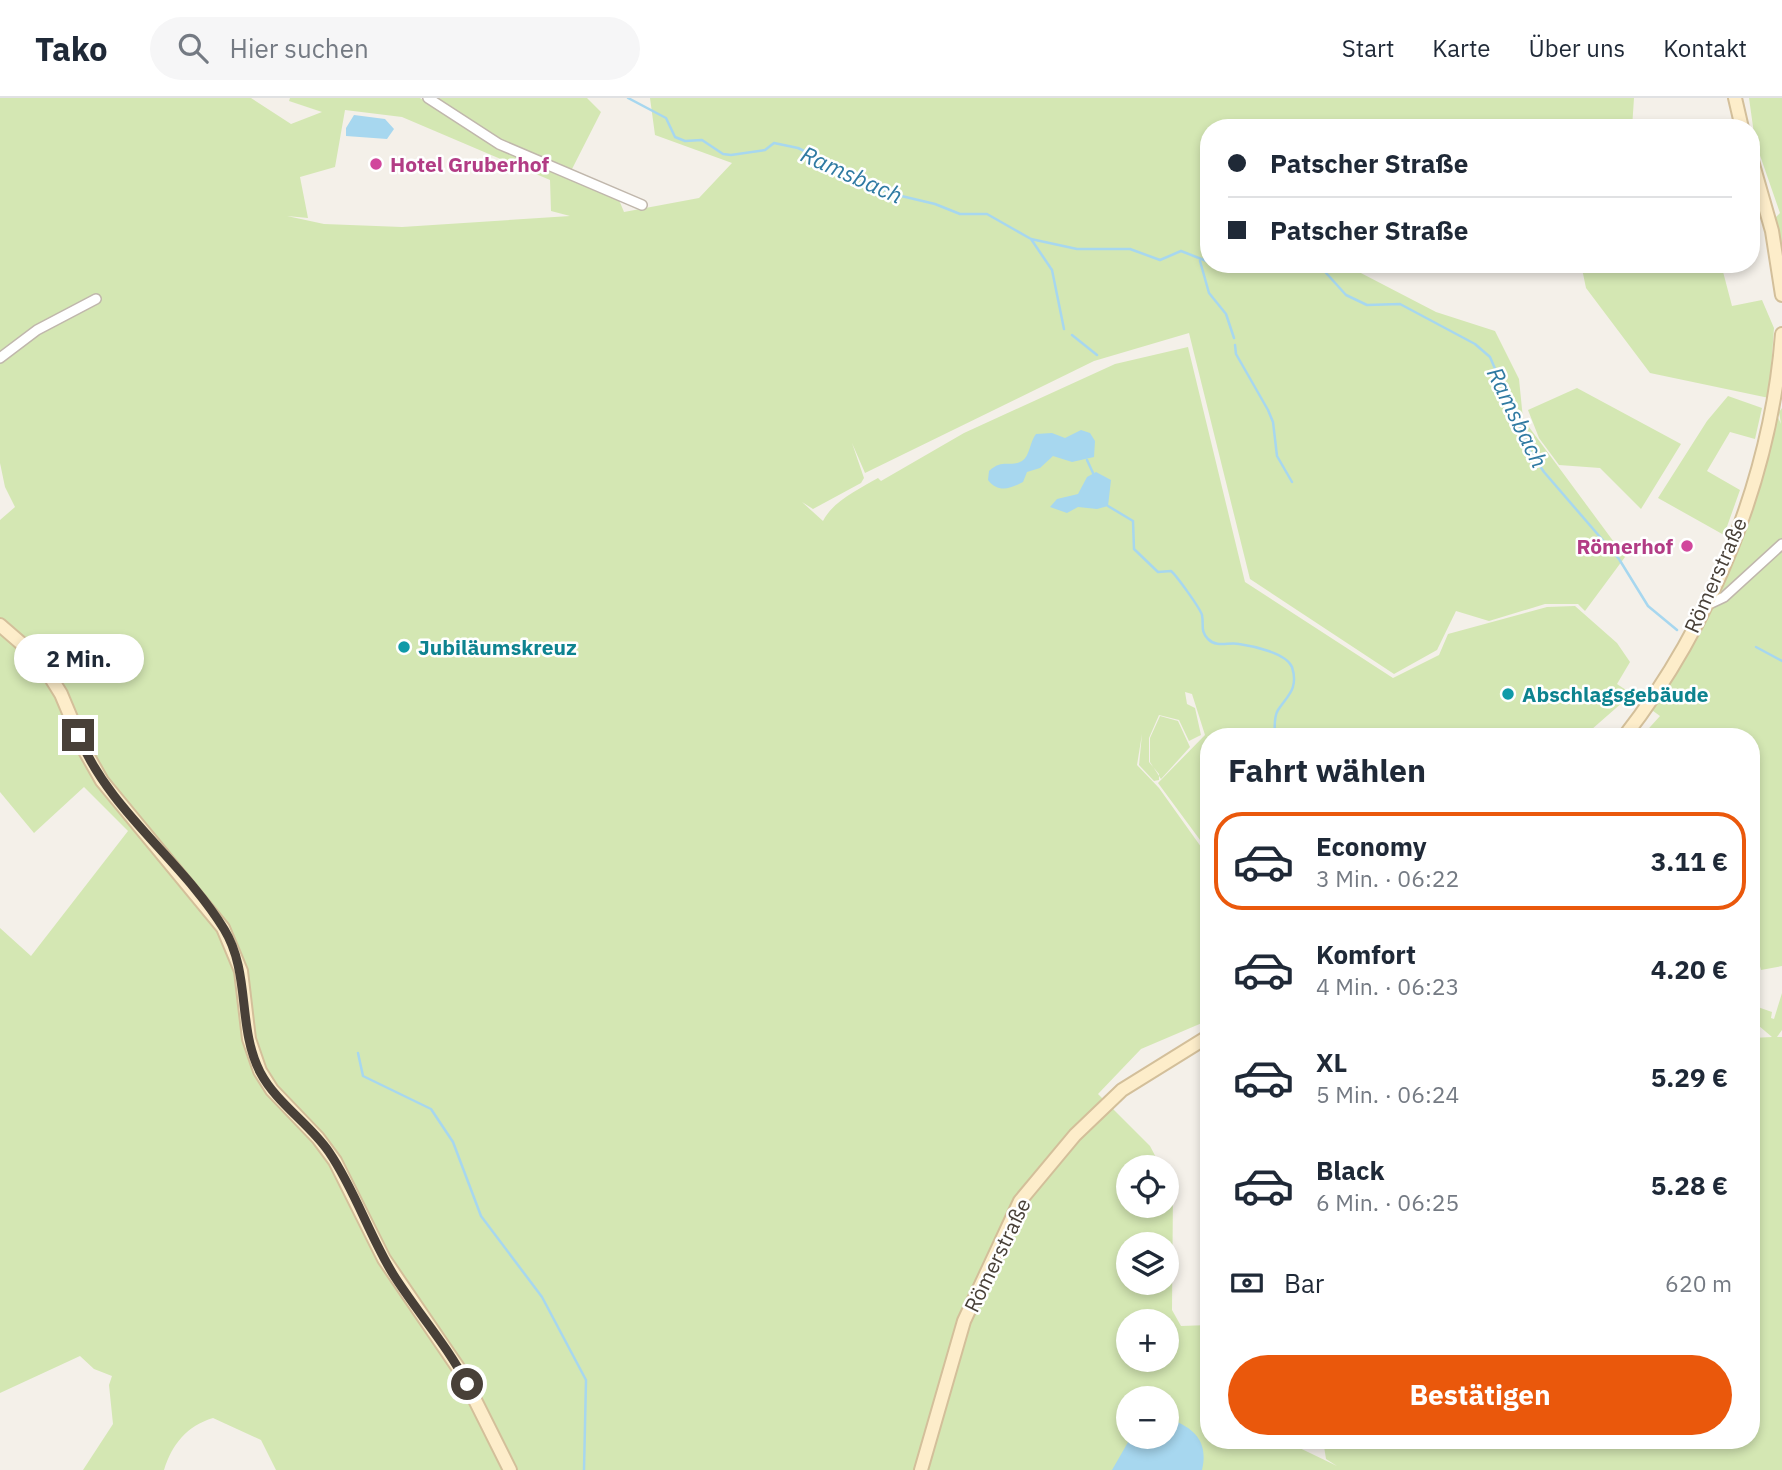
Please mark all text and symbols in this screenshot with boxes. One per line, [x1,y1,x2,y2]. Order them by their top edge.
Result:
search box [150,17,640,80]
text: Tako [35,27,108,70]
icon: search [174,29,212,67]
text: Hier suchen [230,31,369,65]
text: Start [1342,32,1394,64]
text: Karte [1432,32,1490,64]
text: Über uns [1528,32,1625,64]
text: Kontakt [1663,32,1747,64]
water label: Ramsbach [796,138,908,210]
text: Patscher Straße [1270,146,1468,180]
place label: Hotel Gruberhof [390,150,549,178]
marker: Hotel Gruberhof [368,156,384,172]
text: Patscher Straße [1270,213,1468,247]
water label: Ramsbach [1481,362,1555,472]
street label: Römerstraße [1677,513,1753,637]
place label: Römerhof [1576,532,1673,560]
marker: Römerhof [1679,538,1695,554]
place label: Jubiläumskreuz [418,633,577,661]
callout: 2 Min. [13,634,143,682]
marker: Jubiläumskreuz [396,639,412,655]
text: 2 Min. [46,643,112,673]
place label: Abschlagsgebäude [1522,680,1709,708]
marker: Abschlagsgebäude [1500,686,1516,702]
route end [62,719,94,751]
text: Fahrt wählen [1228,749,1426,791]
text: Economy [1316,829,1427,863]
icon: car [1232,830,1295,893]
text: 3.11 € [1651,844,1728,878]
text: 3 Min. · 06:22 [1316,863,1459,893]
text: Komfort [1316,937,1416,971]
icon: car [1232,938,1295,1001]
text: 4.20 € [1651,952,1728,986]
text: 4 Min. · 06:23 [1316,971,1459,1001]
text: XL [1316,1045,1347,1079]
icon: car [1232,1046,1295,1109]
text: 5.29 € [1651,1060,1728,1094]
text: 5 Min. · 06:24 [1316,1079,1459,1109]
text: Black [1316,1153,1384,1187]
icon: car [1232,1154,1295,1217]
map controls [1116,1155,1179,1449]
button: locate [1116,1155,1179,1218]
text: 5.28 € [1651,1168,1728,1202]
text: 6 Min. · 06:25 [1316,1187,1459,1217]
street label: Römerstraße [957,1193,1037,1317]
button: layers [1116,1232,1179,1295]
icon: cash [1228,1264,1266,1302]
text: Bar [1284,1266,1324,1300]
text: 620 m [1665,1268,1732,1298]
button: + [1116,1309,1179,1372]
button: Bestätigen [1228,1355,1732,1435]
route start [451,1368,483,1400]
button: − [1116,1386,1179,1449]

